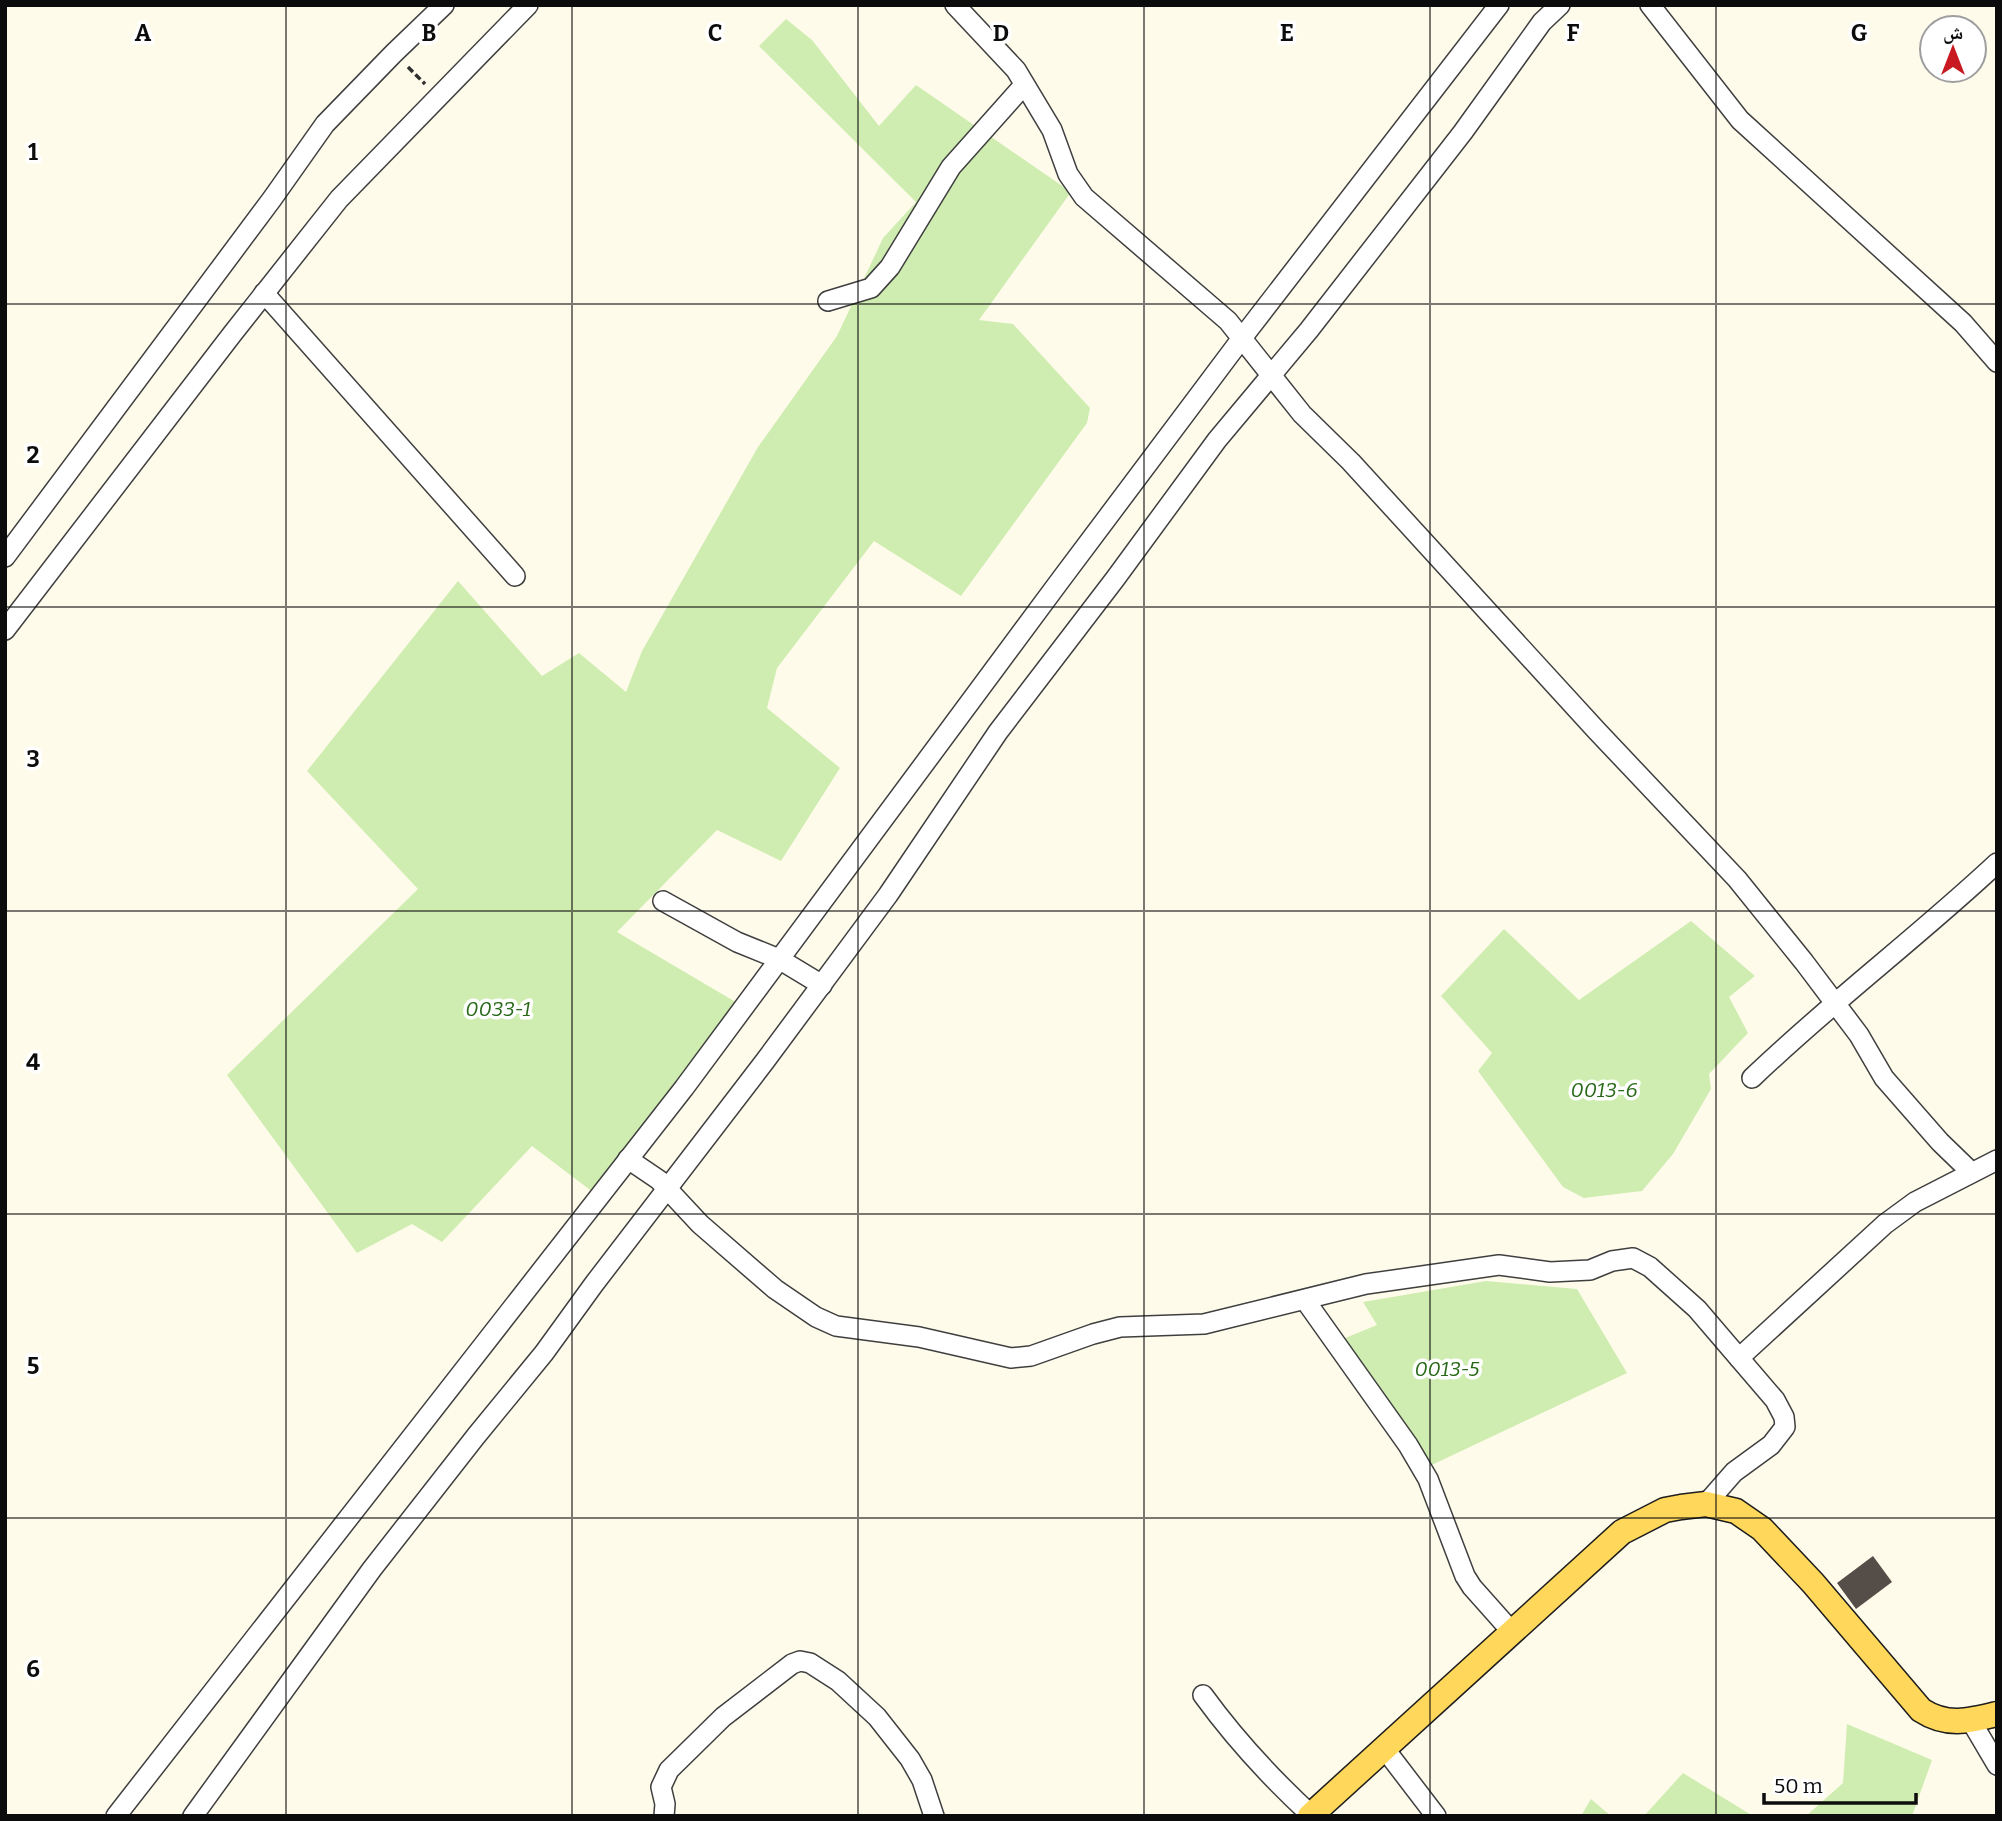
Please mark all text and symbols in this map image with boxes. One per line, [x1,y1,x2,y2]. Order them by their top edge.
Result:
north arrow [1918,14,1988,84]
text: A [135,19,152,47]
text: B [422,19,436,47]
text: C [708,19,722,47]
text: D [993,19,1009,47]
text: E [1280,19,1294,47]
text: F [1567,19,1580,47]
text: G [1851,19,1868,47]
text: ش [1943,21,1963,44]
text: 1 [28,138,38,166]
text: 2 [27,441,40,469]
text: 3 [26,745,40,773]
park label: 0033-1 [465,996,531,1022]
text: 4 [26,1048,40,1076]
park label: 0013-6 [1570,1077,1638,1103]
text: 5 [27,1352,39,1380]
park label: 0013-5 [1414,1356,1480,1382]
text: 6 [26,1655,40,1683]
scale bar [1764,1762,1916,1806]
text: 50 m [1774,1773,1823,1799]

